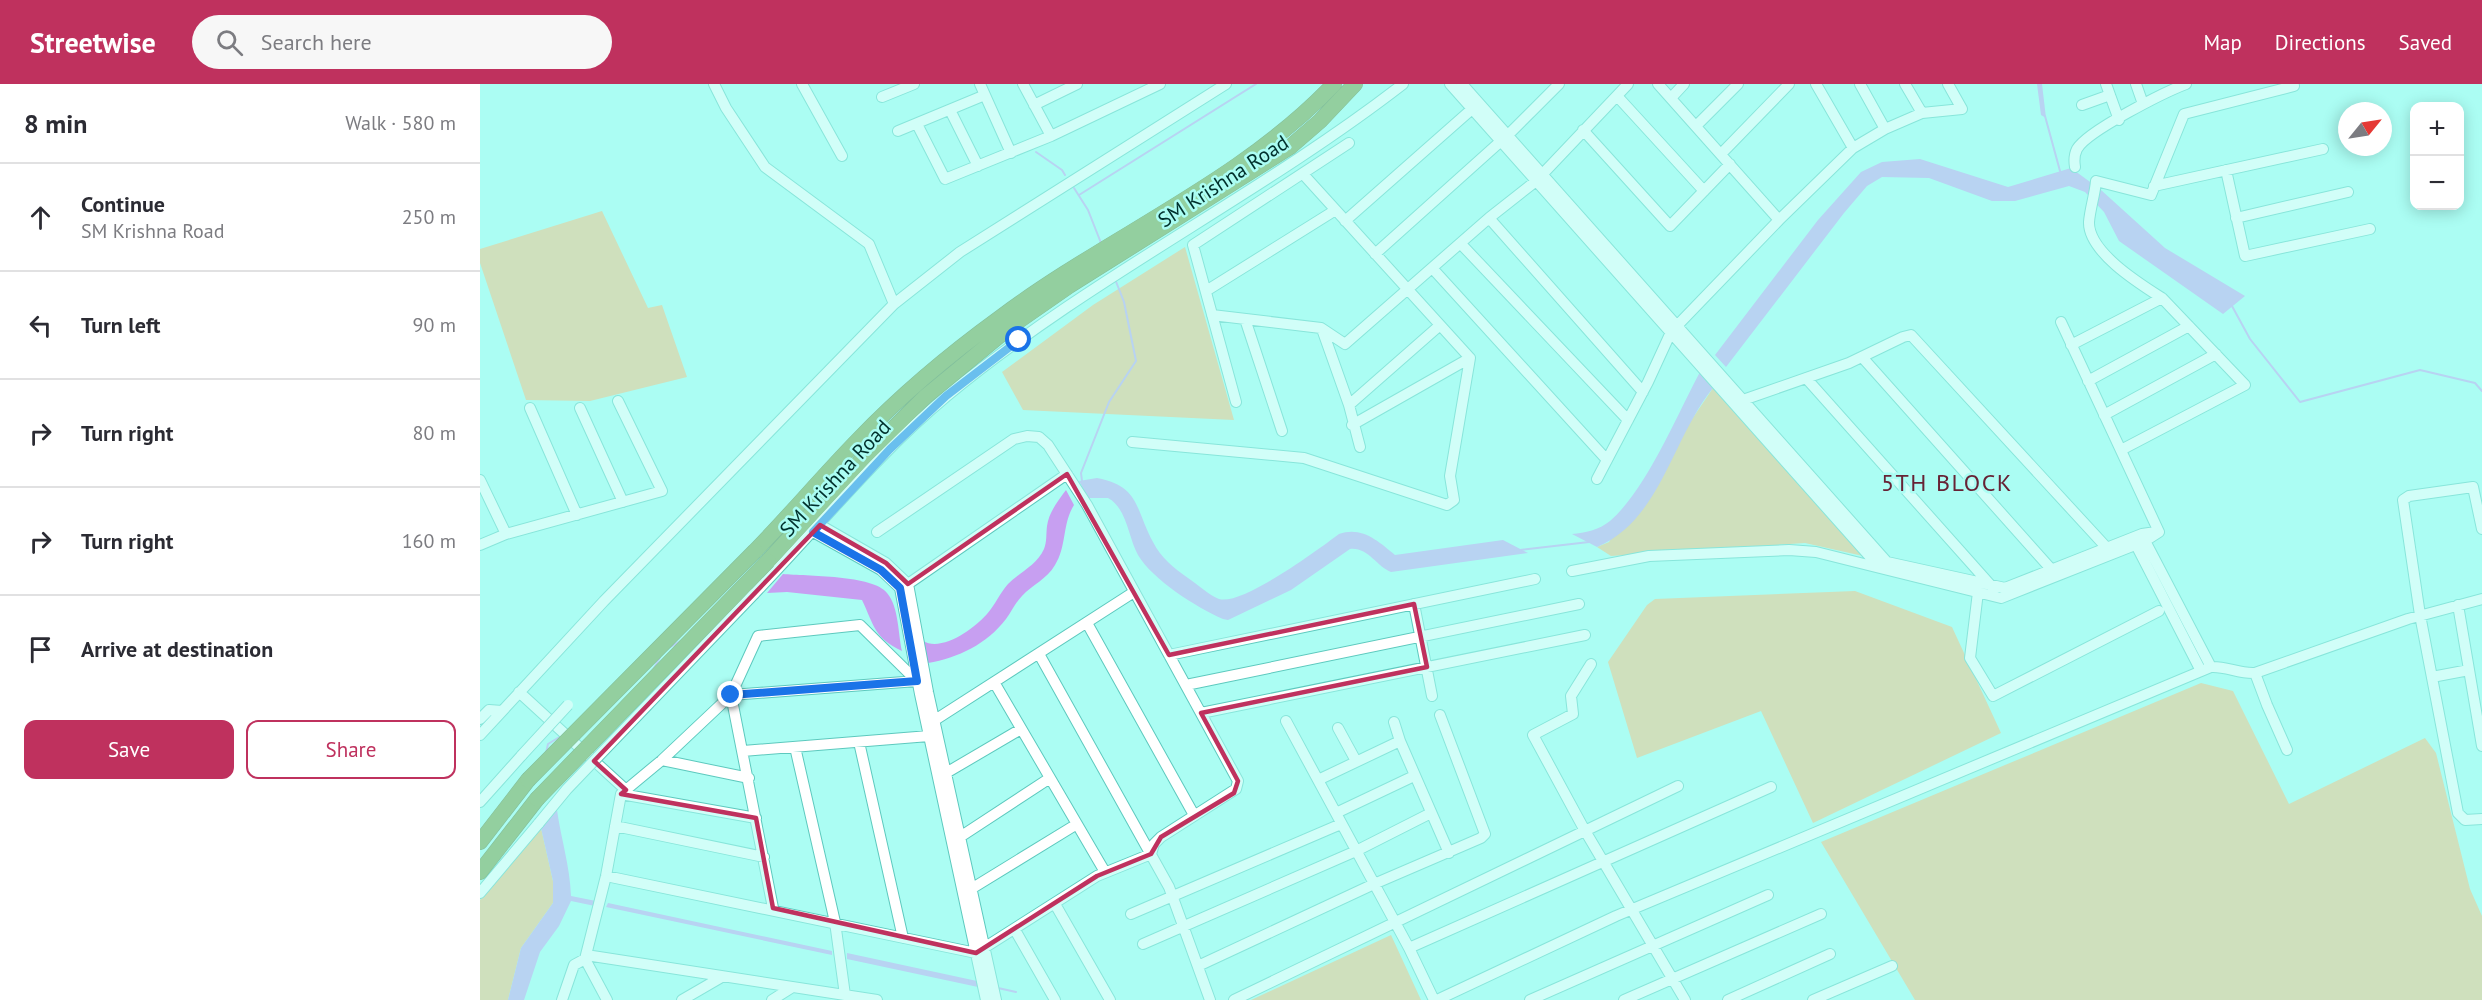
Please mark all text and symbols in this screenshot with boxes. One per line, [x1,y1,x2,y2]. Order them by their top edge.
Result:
search box [192,15,612,69]
text: Streetwise [30,24,156,61]
icon: search [213,26,246,59]
text: Search here [261,28,372,56]
text: Map [2203,29,2242,56]
text: Directions [2275,29,2366,56]
text: Saved [2399,29,2452,56]
north arrow [2338,102,2392,156]
map controls [2410,102,2464,210]
button: + [2410,102,2464,156]
text: 8 min [24,107,87,140]
text: Walk · 580 m [345,110,456,136]
street label: SM Krishna Road [1152,129,1294,233]
button: − [2410,156,2464,210]
text: Continue [81,190,165,218]
icon: ahead [24,201,57,234]
text: 250 m [402,204,456,230]
text: SM Krishna Road [81,218,224,244]
icon: left [24,309,57,342]
text: Turn left [81,311,161,339]
text: 90 m [413,312,456,338]
route start [1005,326,1031,352]
street label: SM Krishna Road [774,414,896,542]
icon: right [24,417,57,450]
text: Turn right [81,419,173,447]
text: 80 m [413,420,456,446]
district label: 5TH BLOCK [1881,467,2013,498]
icon: right [24,525,57,558]
text: Turn right [81,527,173,555]
text: 160 m [402,528,456,554]
icon: arrive [24,633,57,666]
text: Arrive at destination [81,635,273,663]
route end [717,681,743,707]
button: Save [24,720,234,779]
button: Share [246,720,456,779]

